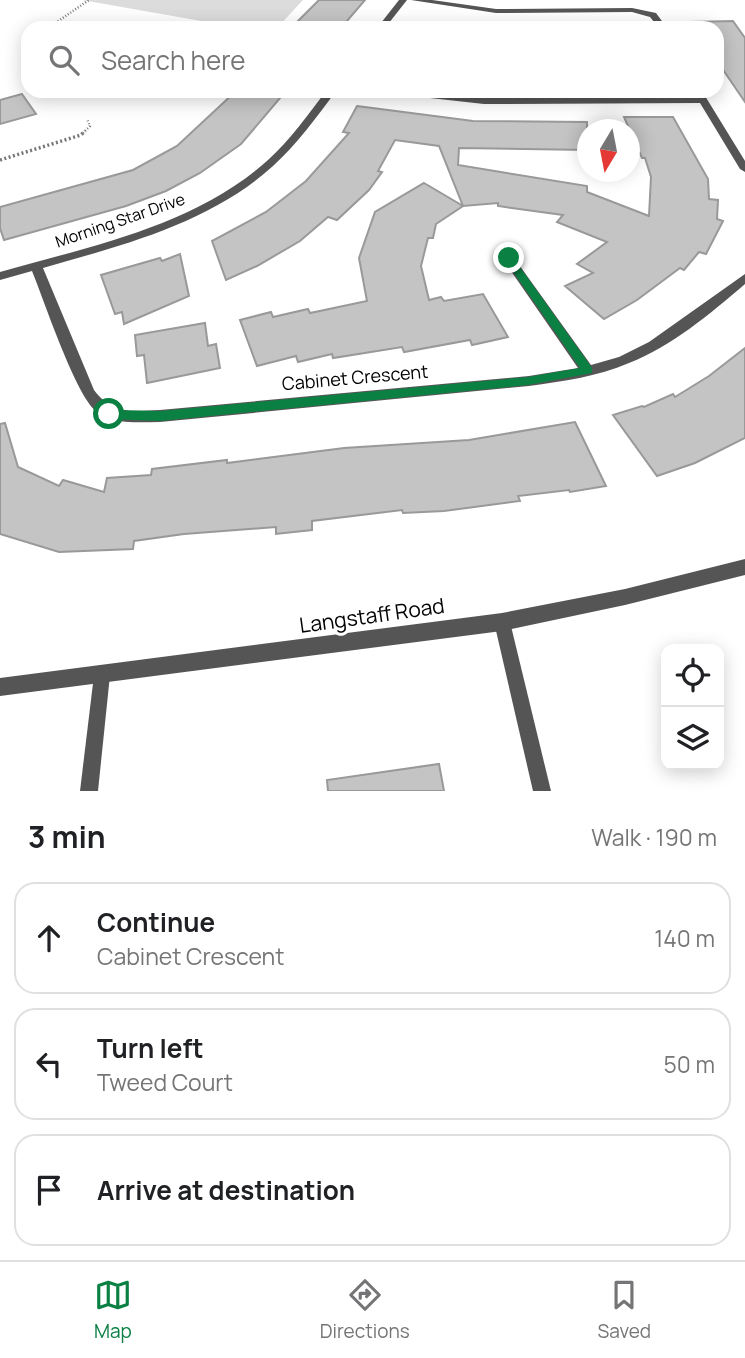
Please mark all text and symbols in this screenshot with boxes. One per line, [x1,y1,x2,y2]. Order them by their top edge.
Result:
search box [21,21,724,98]
icon: search [45,41,83,79]
text: Search here [101,42,246,78]
north arrow [577,119,640,182]
street label: Morning Star Drive [52,188,188,252]
route end [493,242,524,273]
street label: Cabinet Crescent [281,359,429,395]
route start [93,398,124,429]
street label: Langstaff Road [297,591,446,639]
map controls [661,644,724,770]
button: locate [661,644,724,707]
button: layers [661,707,724,770]
text: 3 min [28,816,106,857]
text: Walk · 190 m [591,821,717,853]
text: Continue [97,904,215,940]
icon: ahead [30,919,68,957]
text: 140 m [654,922,715,954]
text: Cabinet Crescent [97,940,284,972]
text: Turn left [97,1030,204,1066]
icon: left [30,1045,68,1083]
text: 50 m [664,1048,715,1080]
text: Tweed Court [97,1066,233,1098]
icon: arrive [30,1171,68,1209]
text: Arrive at destination [97,1172,355,1208]
tab: Map [94,1276,132,1344]
tab: Directions [320,1276,410,1344]
tab: Saved [598,1276,651,1344]

